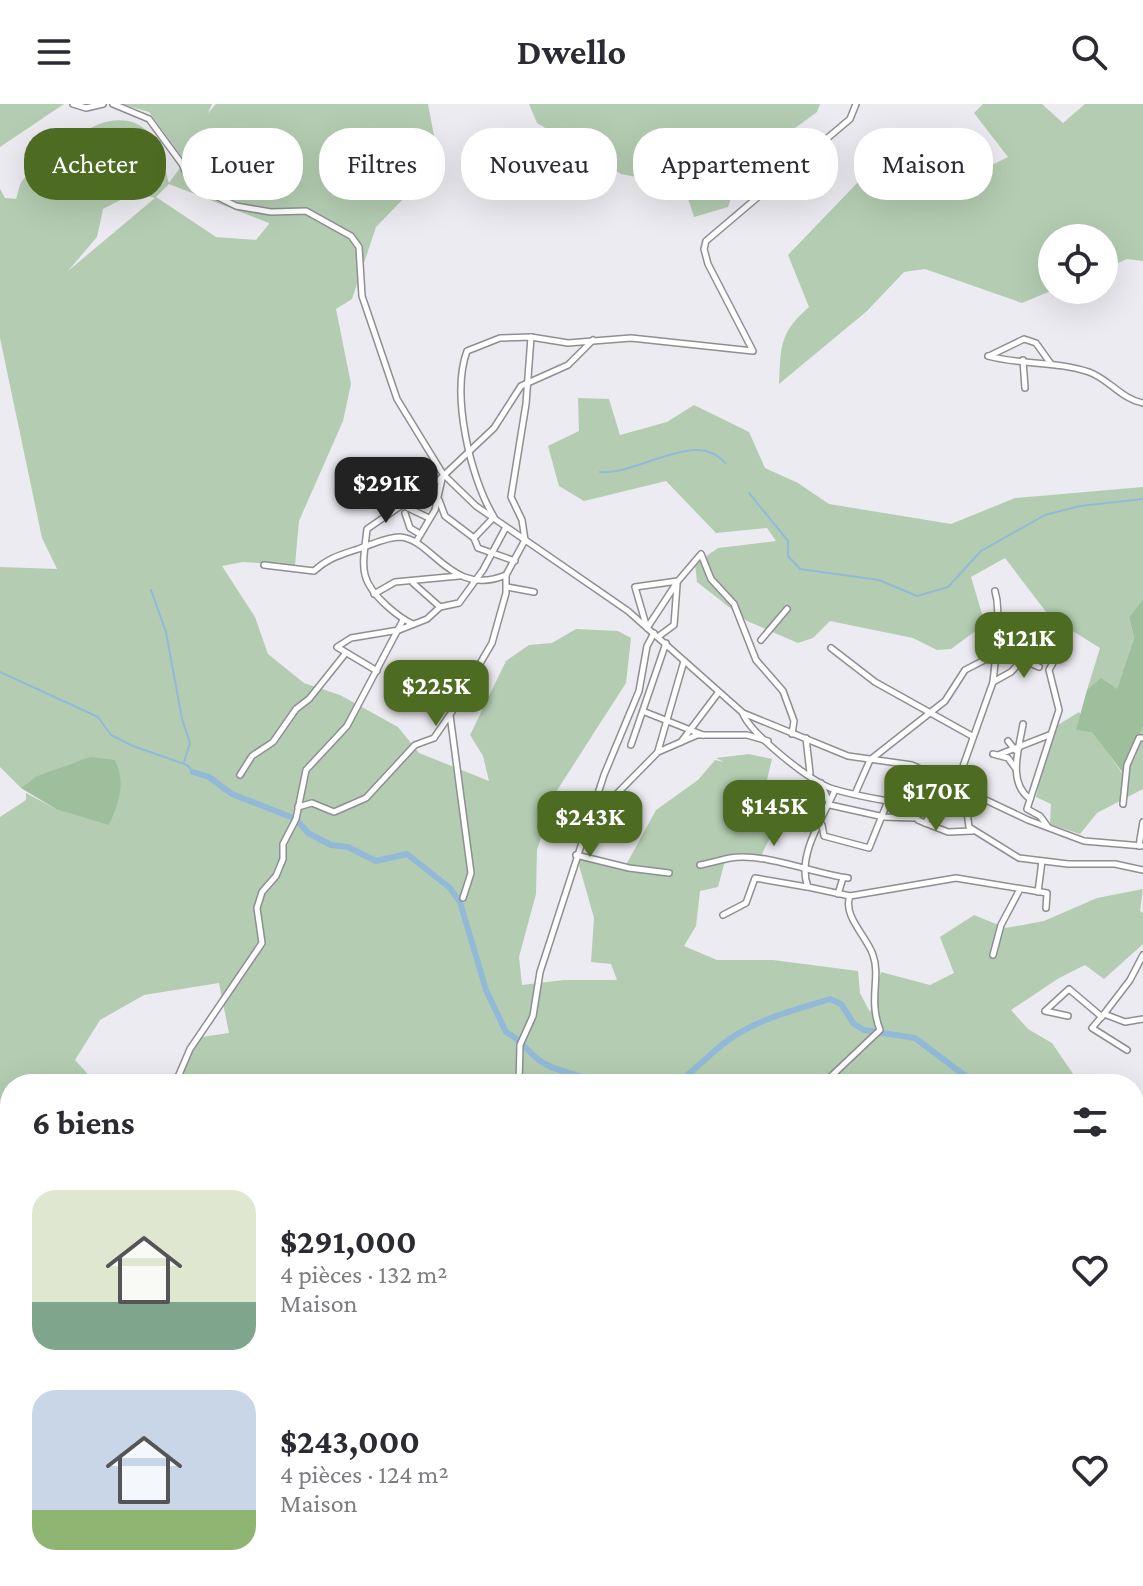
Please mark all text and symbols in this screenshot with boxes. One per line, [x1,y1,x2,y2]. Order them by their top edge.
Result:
icon: menu [32,30,76,74]
icon: search [1067,30,1111,74]
text: Dwello [517,32,626,72]
chip: Acheter [24,128,166,200]
chip: Louer [182,128,303,200]
chip: Filtres [319,128,445,200]
chip: Nouveau [461,128,617,200]
chip: Appartement [633,128,838,200]
chip: Maison [854,128,993,200]
map controls [1038,224,1118,304]
button: locate [1038,224,1118,304]
pin: $291K [330,457,442,525]
text: $291K [353,468,419,497]
pin: $121K [968,612,1080,680]
text: $121K [993,623,1055,652]
pin: $225K [380,660,492,728]
text: $225K [402,671,470,700]
pin: $170K [880,765,992,833]
text: $170K [902,776,970,805]
pin: $145K [718,780,830,848]
pin: $243K [534,791,646,859]
text: $145K [741,791,807,820]
text: $243K [555,802,625,831]
icon: filters [1068,1100,1112,1144]
text: 6 biens [32,1104,135,1141]
icon: home [96,1222,192,1318]
text: $291,000 [280,1223,417,1260]
icon: heart [1068,1248,1112,1292]
text: 4 pièces · 132 m² [280,1260,447,1289]
text: Maison [280,1289,358,1318]
icon: home [96,1422,192,1518]
text: $243,000 [280,1423,420,1460]
icon: heart [1068,1448,1112,1492]
text: 4 pièces · 124 m² [280,1460,449,1489]
text: Maison [280,1489,358,1518]

